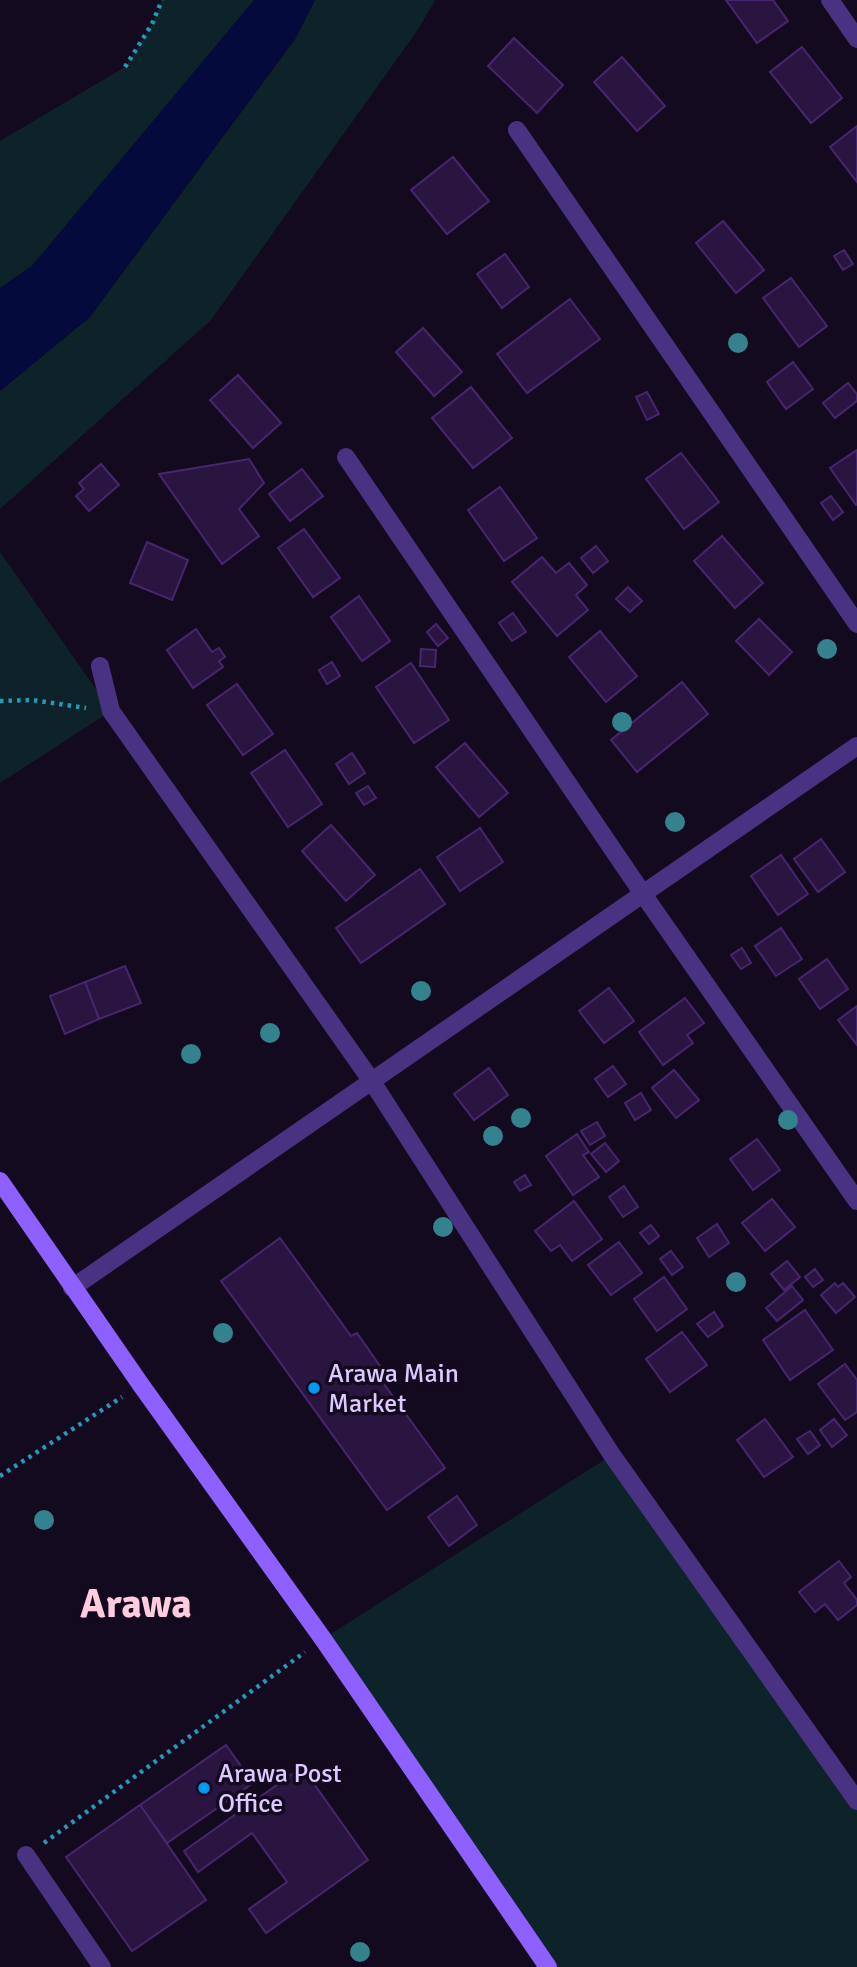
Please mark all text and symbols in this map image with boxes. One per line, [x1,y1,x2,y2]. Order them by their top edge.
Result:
place label: Arawa Main Market [328,1358,459,1420]
marker: Arawa Main Market [306,1380,322,1396]
district label: Arawa [80,1579,192,1629]
place label: Arawa Post Office [218,1758,342,1820]
marker: Arawa Post Office [196,1780,212,1796]

